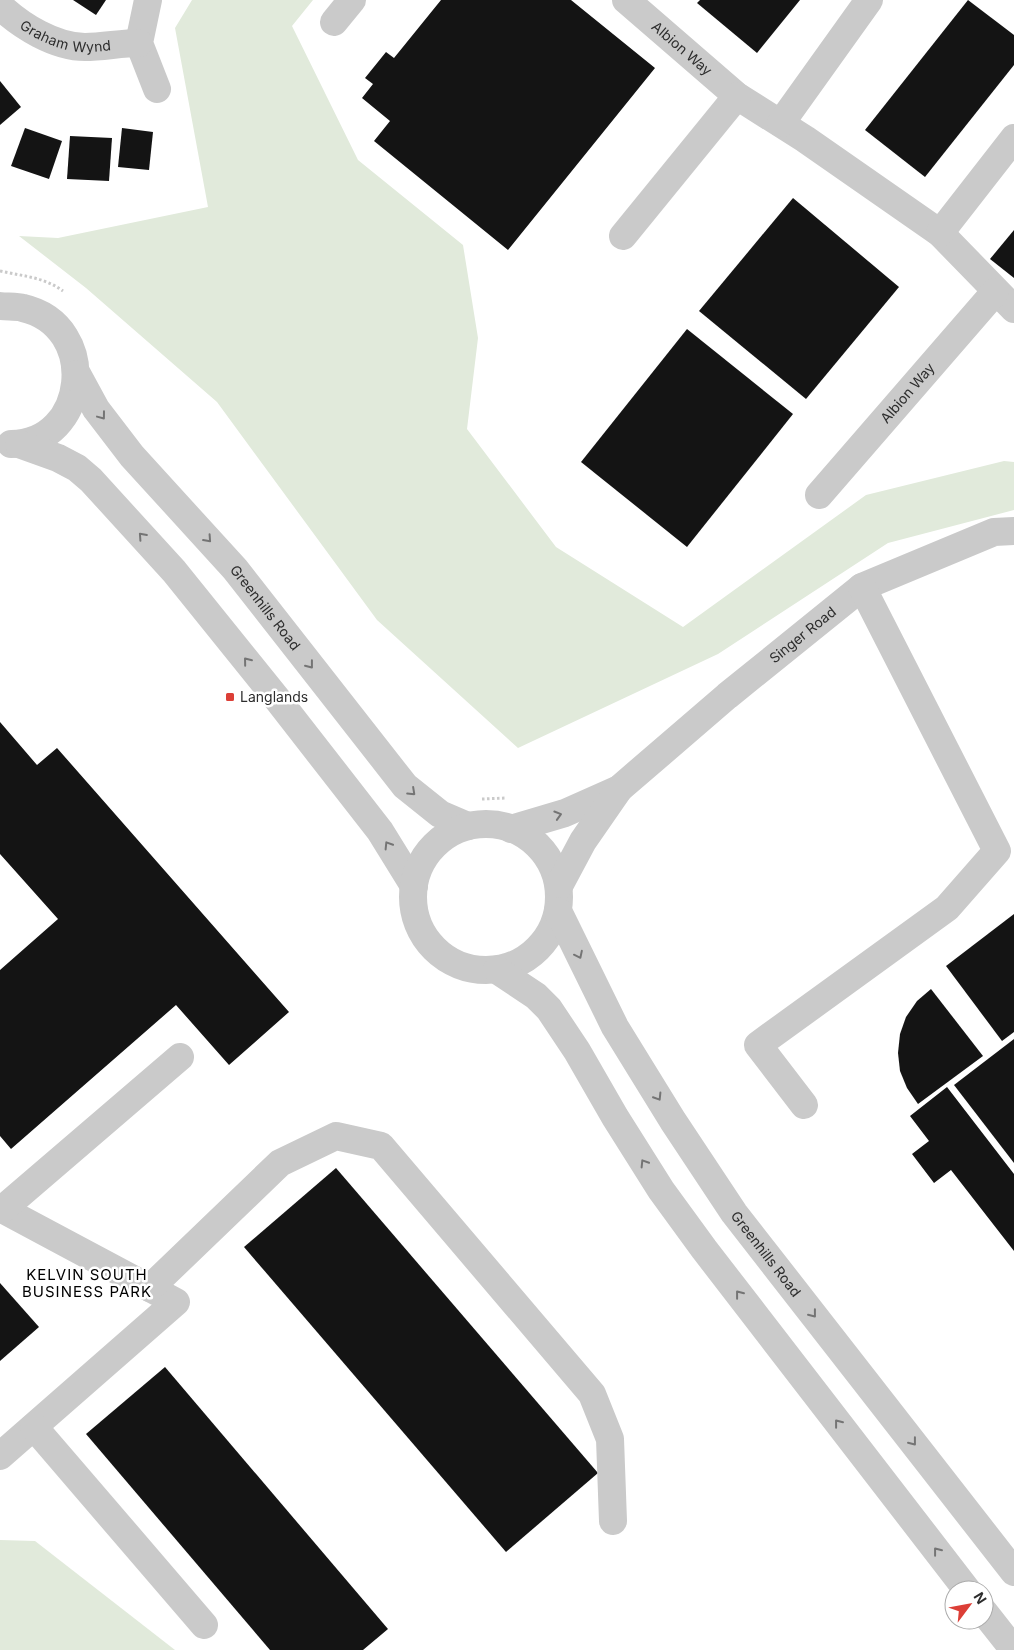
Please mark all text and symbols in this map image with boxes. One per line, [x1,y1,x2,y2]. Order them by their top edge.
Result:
street label: Graham Wynd [17,16,112,55]
street label: Albion Way [649,17,716,79]
street label: Albion Way [876,359,938,426]
one-way arrow [96,410,104,419]
one-way arrow [139,533,148,542]
one-way arrow [202,533,211,542]
street label: Greenhills Road [227,561,304,653]
street label: Singer Road [766,603,839,666]
one-way arrow [243,657,252,666]
one-way arrow [305,659,313,668]
place label: Langlands [240,688,308,705]
marker: Langlands [224,691,236,703]
one-way arrow [406,786,415,795]
one-way arrow [553,811,562,821]
one-way arrow [385,841,395,850]
one-way arrow [573,950,584,959]
one-way arrow [652,1091,662,1100]
one-way arrow [640,1159,650,1168]
street label: Greenhills Road [728,1208,805,1300]
district label: KELVIN SOUTH BUSINESS PARK [22,1265,152,1301]
one-way arrow [736,1291,744,1300]
one-way arrow [808,1308,816,1317]
one-way arrow [835,1419,844,1429]
one-way arrow [908,1437,917,1446]
one-way arrow [935,1548,943,1557]
north arrow [944,1580,994,1630]
text: N [970,1589,990,1607]

